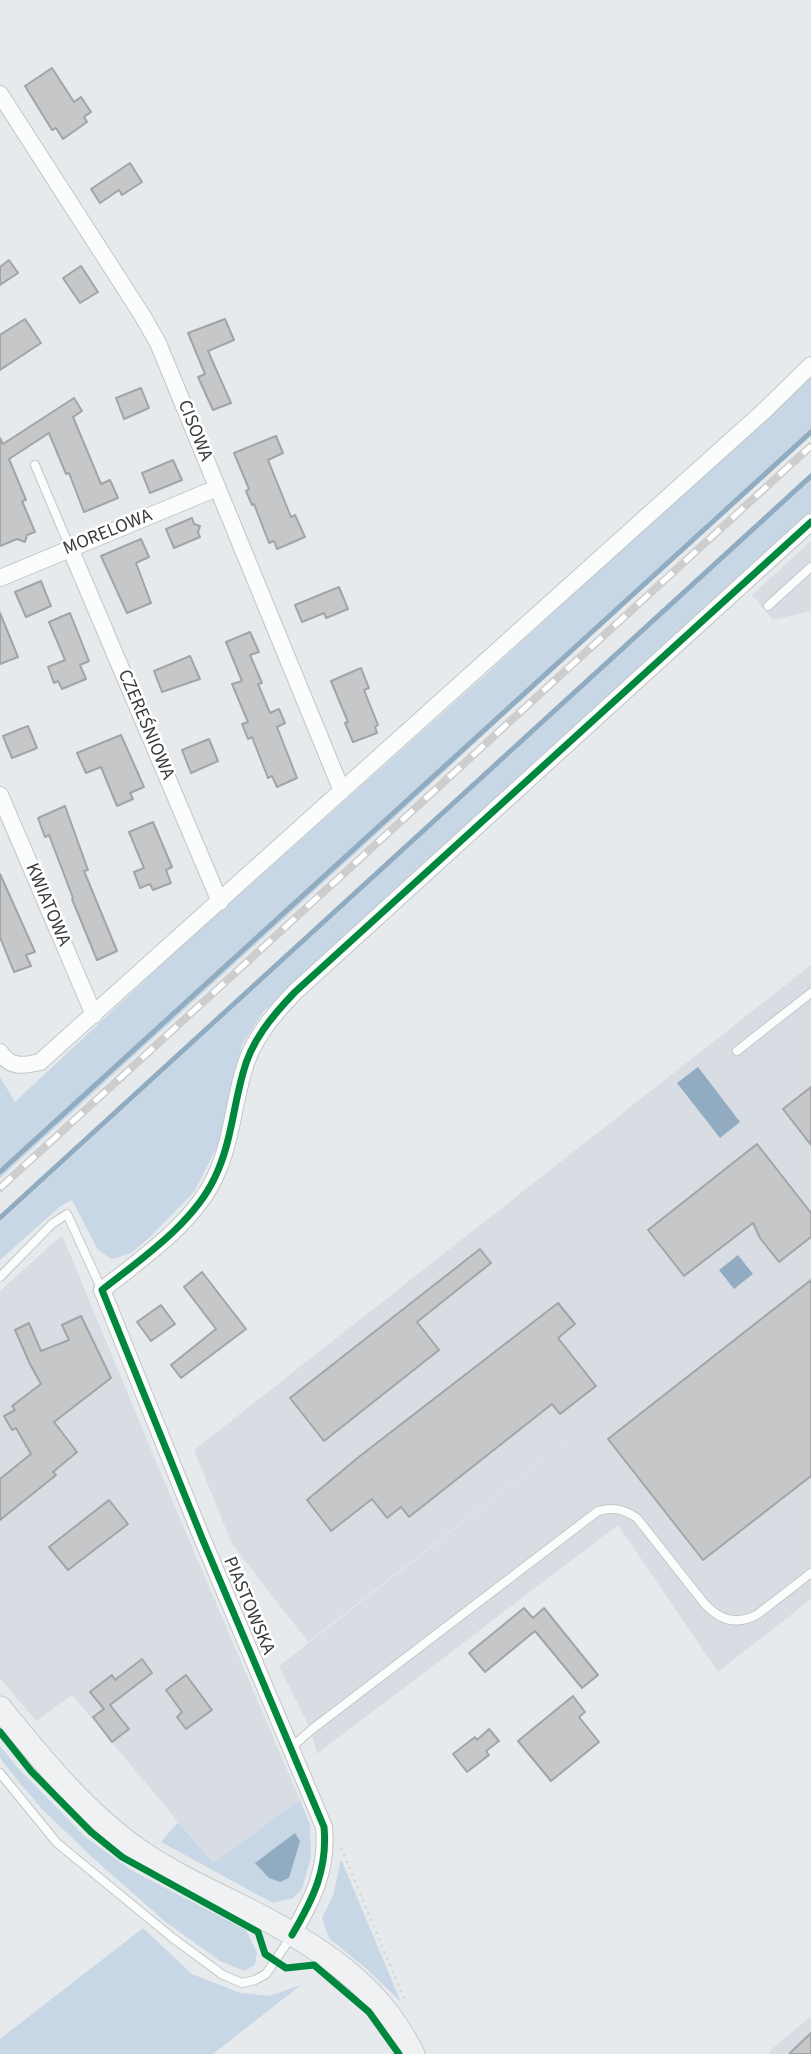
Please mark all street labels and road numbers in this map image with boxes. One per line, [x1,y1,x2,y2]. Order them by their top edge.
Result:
street label: CISOWA [171,397,217,465]
street label: MORELOWA [60,505,156,561]
street label: CZEREŚNIOWA [112,667,178,783]
street label: KWIATOWA [19,860,75,950]
street label: PIASTOWSKA [217,1554,279,1658]

